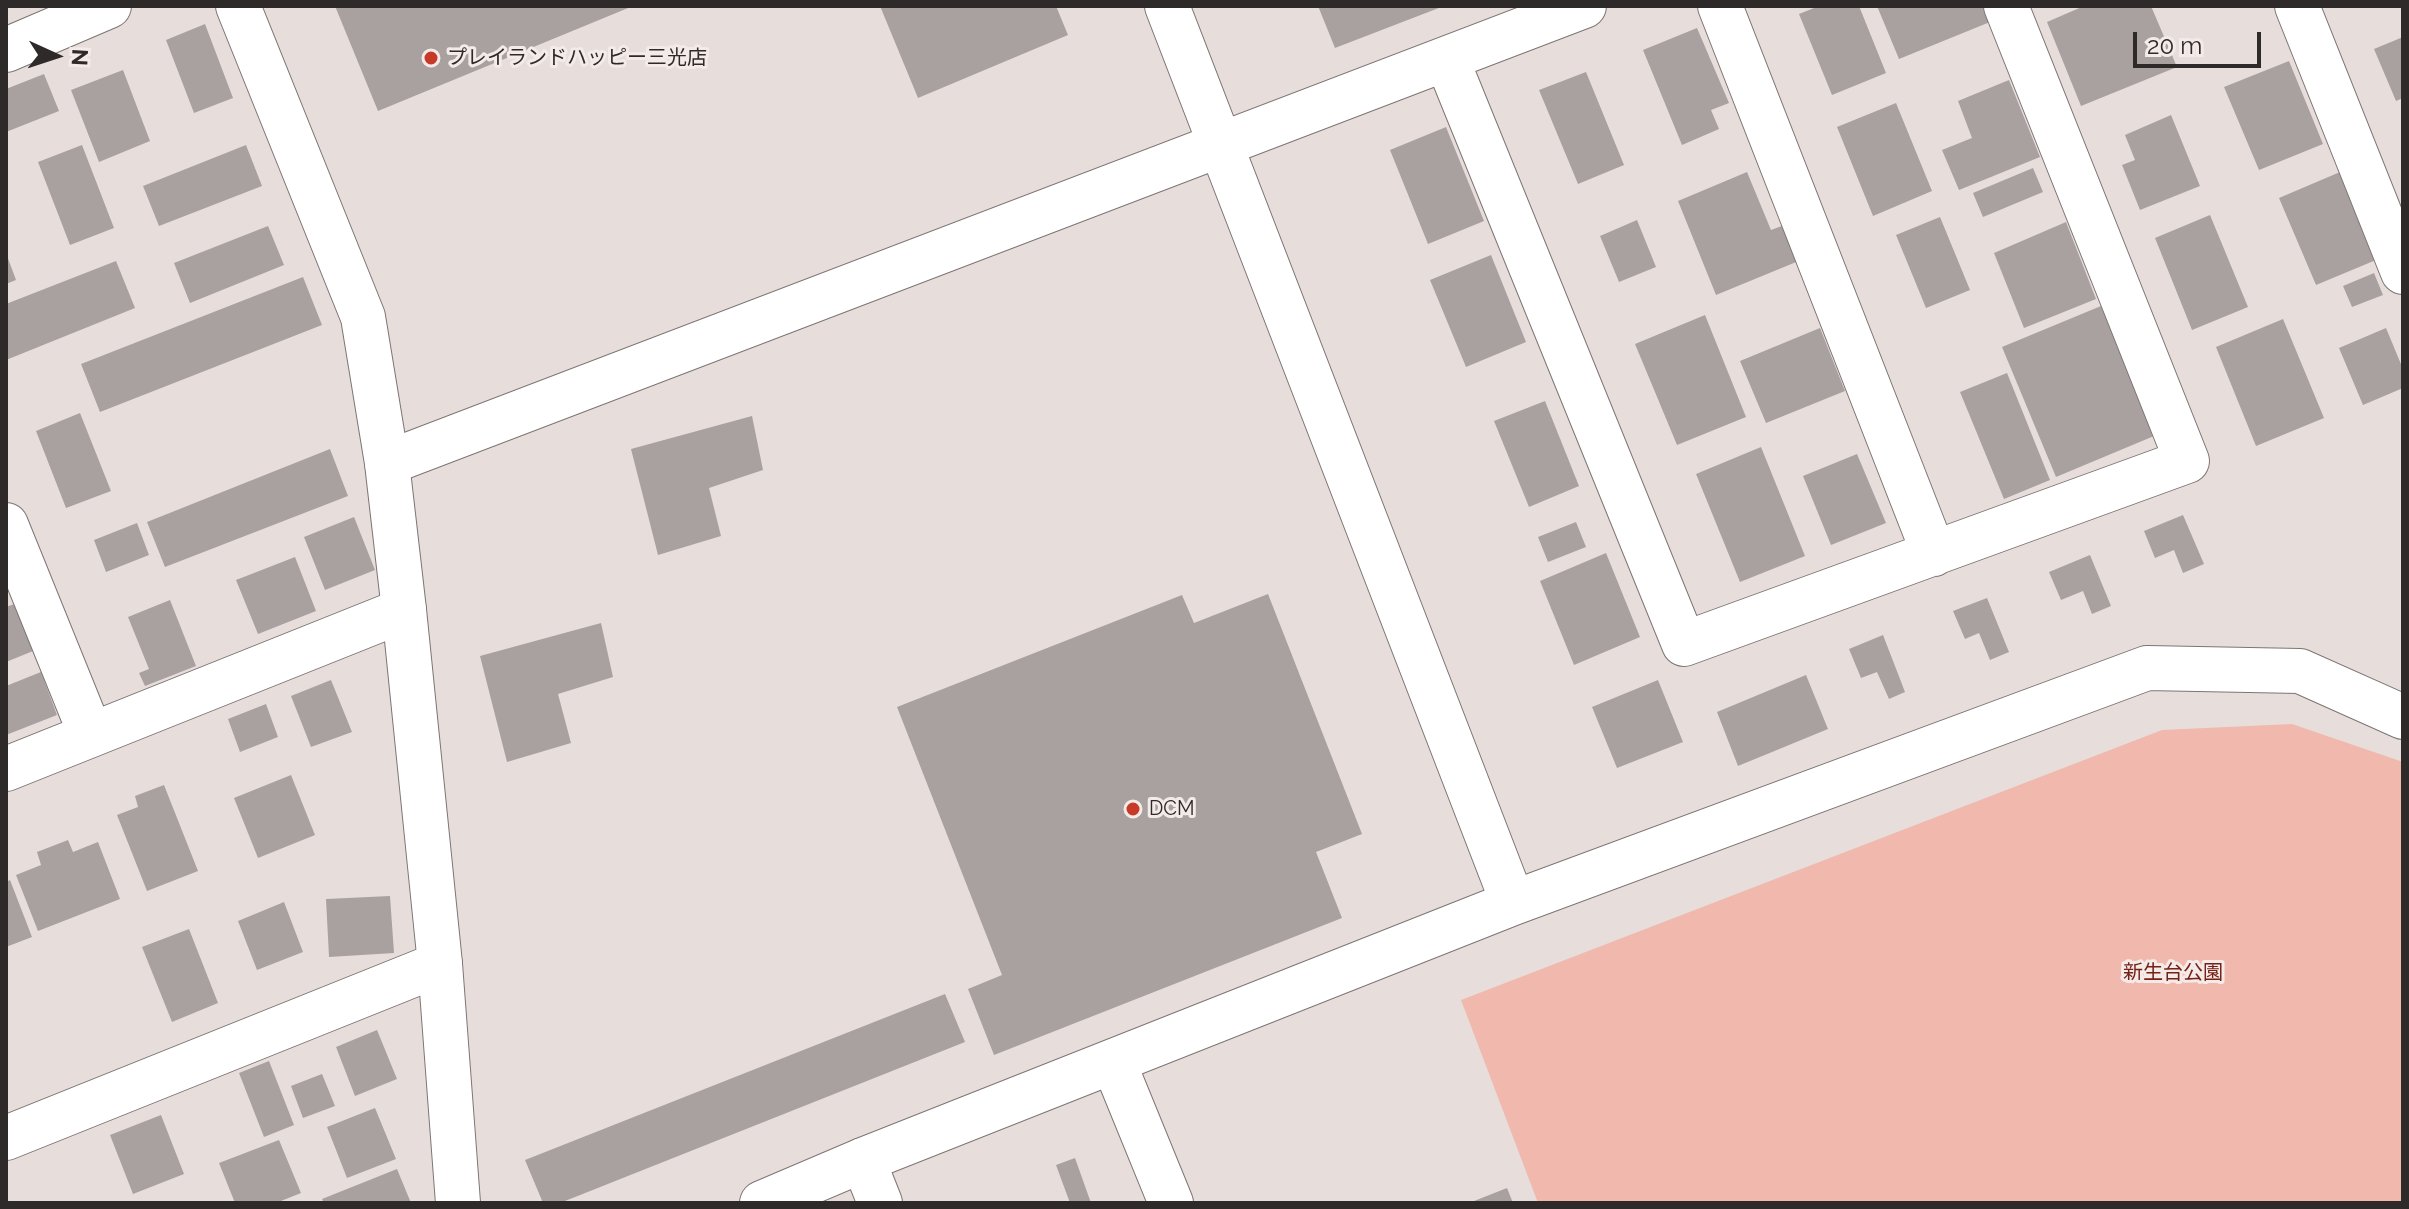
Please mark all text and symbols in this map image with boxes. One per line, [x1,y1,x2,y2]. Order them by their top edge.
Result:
north arrow [16,16,96,96]
scale bar [2137,16,2265,66]
text: 20 m [2147,31,2202,60]
place label: プレイランドハッピー三光店 [447,46,707,70]
text: N [67,48,93,66]
marker: プレイランドハッピー三光店 [422,49,440,67]
place label: DCM [1149,797,1195,821]
marker: DCM [1124,800,1142,818]
park label: 新生台公園 [2123,961,2223,985]

